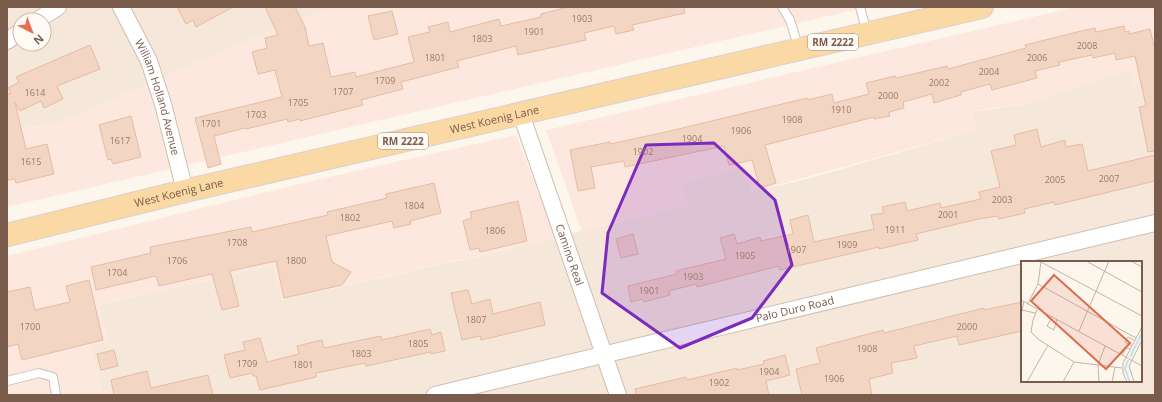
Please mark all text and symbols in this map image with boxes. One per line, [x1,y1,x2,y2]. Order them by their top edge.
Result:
north arrow [12,12,52,52]
house number: 1903 [572,12,592,25]
house number: 1901 [524,25,544,38]
text: N [31,31,47,48]
house number: 1803 [472,32,492,45]
road number: RM 2222 [808,34,858,50]
street label: William Holland Avenue [132,36,184,157]
house number: 2008 [1077,39,1097,52]
house number: 1801 [425,51,445,64]
house number: 2006 [1027,51,1047,64]
house number: 2004 [979,65,999,78]
house number: 1709 [375,74,395,87]
house number: 2002 [929,76,949,89]
house number: 1707 [333,85,353,98]
house number: 1614 [25,86,45,99]
house number: 2000 [878,89,898,102]
house number: 1705 [288,96,308,109]
street label: West Koenig Lane [448,102,540,137]
house number: 1910 [831,103,851,116]
house number: 1703 [246,108,266,121]
house number: 1908 [782,113,802,126]
house number: 1701 [201,117,221,130]
house number: 1906 [731,124,751,137]
house number: 1904 [682,132,702,145]
road number: RM 2222 [378,133,428,149]
house number: 1617 [110,134,130,147]
house number: 1902 [633,145,653,158]
house number: 1615 [21,155,41,168]
house number: 2007 [1099,172,1119,185]
house number: 2005 [1045,173,1065,186]
street label: West Koenig Lane [133,174,225,210]
house number: 2003 [992,193,1012,206]
house number: 1804 [404,199,424,212]
house number: 2001 [938,208,958,221]
house number: 1802 [340,211,360,224]
street label: Camino Real [553,222,588,287]
house number: 1911 [885,223,905,236]
house number: 1806 [485,224,505,237]
house number: 1708 [227,236,247,249]
house number: 1909 [837,238,857,251]
house number: 1907 [786,243,806,256]
house number: 1905 [735,249,755,262]
house number: 1706 [167,254,187,267]
house number: 1800 [286,254,306,267]
inset map [1021,261,1142,382]
house number: 1704 [107,266,127,279]
house number: 1903 [683,270,703,283]
house number: 1901 [639,284,659,297]
street label: Palo Duro Road [754,292,835,325]
house number: 1807 [466,313,486,326]
house number: 1700 [20,320,40,333]
house number: 2000 [957,320,977,333]
house number: 1805 [408,337,428,350]
house number: 1908 [857,342,877,355]
house number: 1803 [351,347,371,360]
house number: 1709 [237,357,257,370]
house number: 1801 [293,358,313,371]
house number: 1904 [759,365,779,378]
house number: 1906 [824,372,844,385]
house number: 1902 [709,376,729,389]

